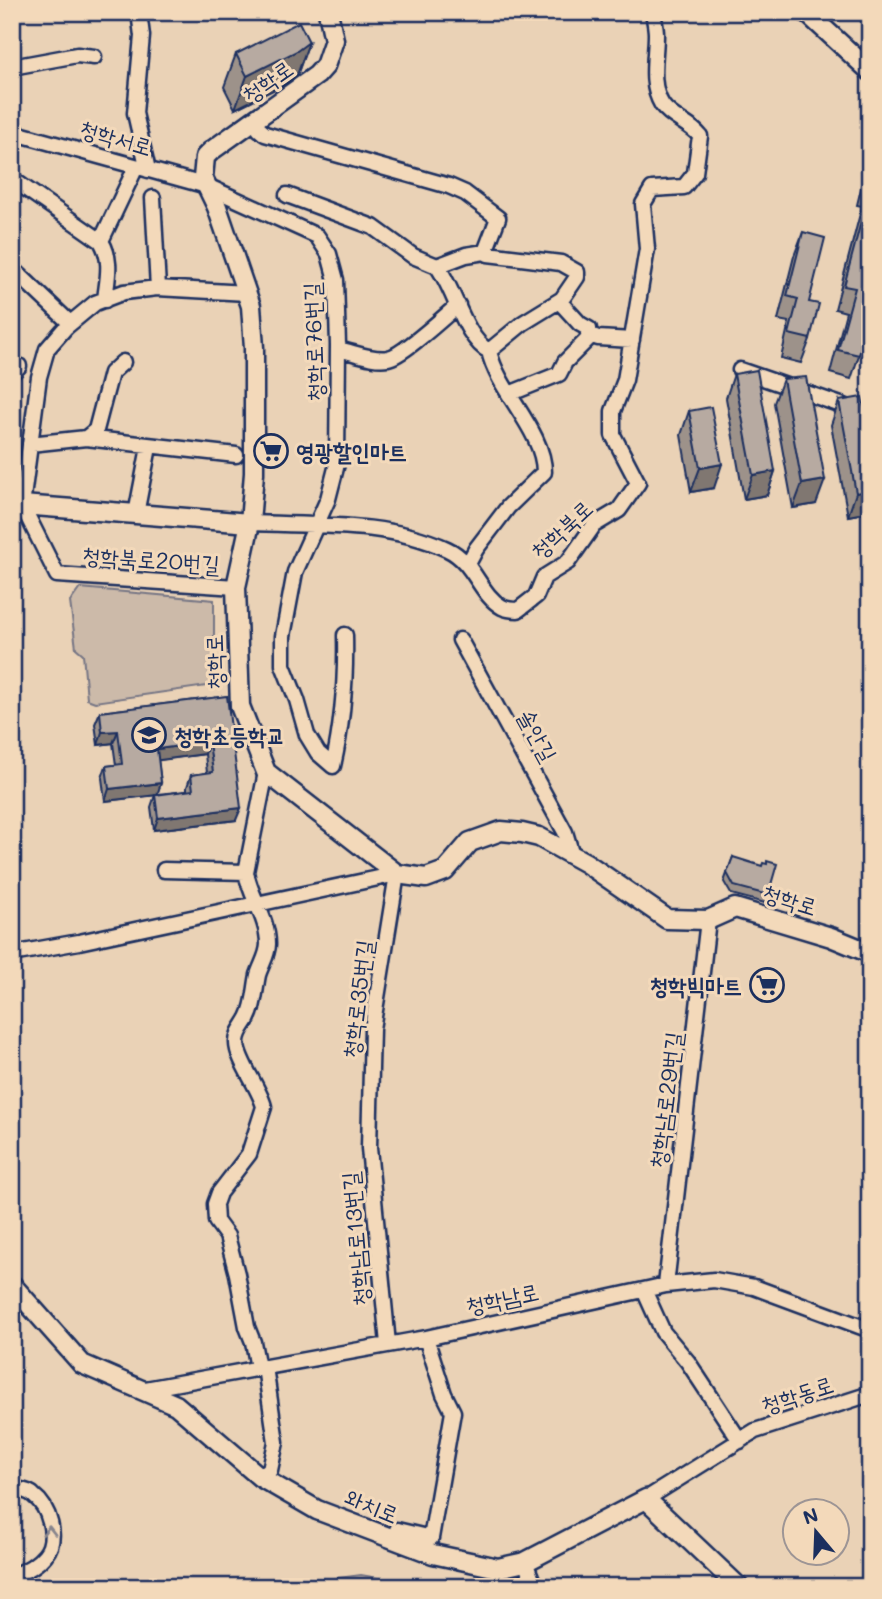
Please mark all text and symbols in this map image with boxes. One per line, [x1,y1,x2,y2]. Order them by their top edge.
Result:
street label: 청학로 [236,53,298,109]
street label: 청학서로 [76,112,156,162]
street label: 청학로76번길 [296,282,330,402]
supermarket icon: 영광할인마트 [252,432,290,470]
place label: 영광할인마트 [296,436,407,466]
street label: 청학북로 [524,493,598,565]
street label: 청학북로20번길 [81,539,221,579]
street label: 청학로 [198,634,230,690]
street label: 솔안길 [511,703,565,767]
school or university icon: 청학초등학교 [130,716,168,754]
place label: 청학초등학교 [174,720,285,750]
street label: 청학로 [759,877,821,921]
street label: 청학로35번길 [335,938,379,1060]
supermarket icon: 청학빅마트 [748,966,786,1004]
place label: 청학빅마트 [649,970,742,1000]
street label: 청학남로29번길 [642,1030,688,1170]
street label: 청학남로13번길 [334,1171,376,1307]
street label: 청학남로 [463,1276,541,1320]
street label: 청학동로 [757,1368,837,1420]
street label: 와치로 [341,1481,403,1529]
north arrow [780,1498,850,1568]
text: N [799,1501,821,1530]
one-way arrow [41,1525,57,1536]

